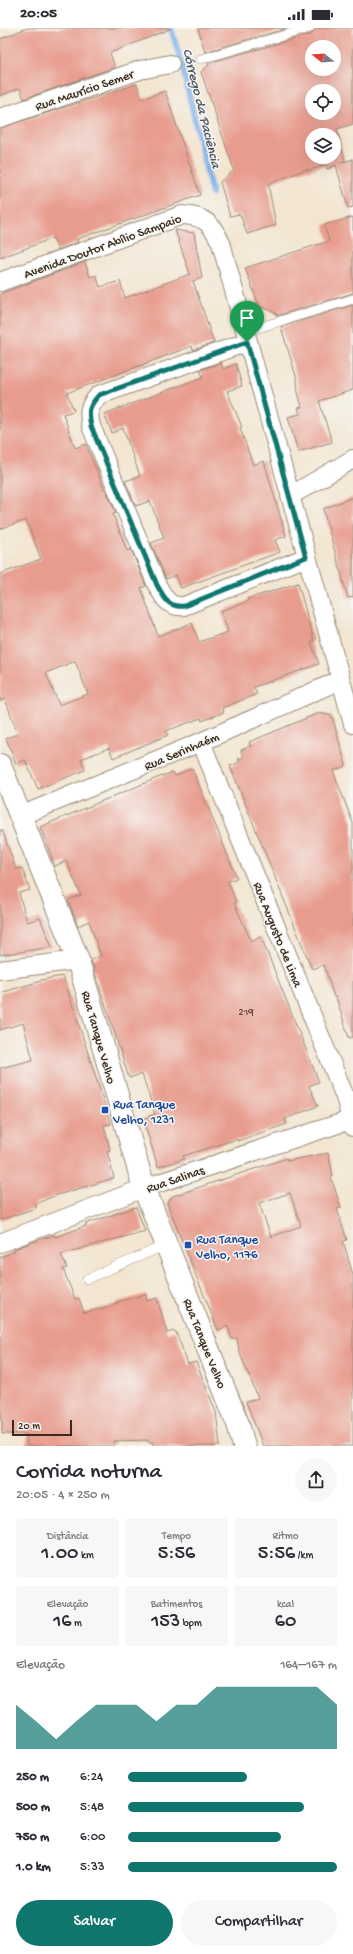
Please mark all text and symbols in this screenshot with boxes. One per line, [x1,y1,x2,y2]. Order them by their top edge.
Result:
text: 20:05 [20,5,57,23]
north arrow [305,40,341,76]
map controls [305,40,341,164]
water label: Córrego da Paciência [178,47,224,171]
street label: Rua Maurício Semer [34,67,137,115]
button: locate [305,84,341,120]
button: layers [305,128,341,164]
street label: Avenida Doutor Abílio Sampaio [22,212,184,283]
pin [230,301,264,342]
icon: arrive [236,307,258,329]
street label: Rua Serinhaém [142,730,222,775]
street label: Rua Augusto de Lima [249,880,305,990]
street label: Rua Tanque Velho [77,990,118,1086]
house number: 219 [238,1007,254,1019]
place label: Rua Tanque Velho, 1231 [112,1098,175,1128]
marker: Rua Tanque Velho, 1231 [100,1105,110,1115]
street label: Rua Salinas [145,1163,208,1197]
place label: Rua Tanque Velho, 1176 [195,1233,258,1263]
marker: Rua Tanque Velho, 1176 [183,1240,193,1250]
street label: Rua Tanque Velho [179,1297,229,1391]
scale bar [12,1418,72,1437]
text: 20 m [18,1421,40,1433]
button: share [295,1459,337,1501]
text: Corrida noturna [16,1460,162,1486]
text: 20:05 · 4 × 250 m [16,1488,110,1503]
text: Distância [47,1531,88,1543]
text: Tempo [162,1531,191,1543]
text: Ritmo [272,1531,299,1543]
text: 1.00 [41,1543,78,1566]
text: 5:56 [158,1543,195,1566]
text: 5:56 [258,1543,295,1566]
text: km [78,1550,94,1562]
text: /km [295,1550,313,1562]
text: Elevação [47,1599,88,1611]
text: Batimentos [151,1599,202,1611]
text: kcal [277,1599,294,1611]
text: 16 [53,1611,71,1634]
text: 153 [151,1611,180,1634]
text: 60 [275,1611,296,1634]
text: m [71,1618,82,1630]
text: bpm [180,1618,202,1630]
text: Elevação [16,1658,65,1673]
text: 164–167 m [280,1658,337,1673]
text: 250 m [16,1770,49,1785]
text: 6:24 [80,1770,103,1785]
text: 500 m [16,1800,50,1815]
text: 5:48 [80,1800,104,1815]
text: 750 m [16,1830,49,1845]
text: 6:00 [80,1830,105,1845]
text: 1.0 km [16,1860,51,1875]
text: 5:33 [80,1860,104,1875]
button: Salvar [16,1900,173,1946]
button: Compartilhar [181,1900,337,1946]

